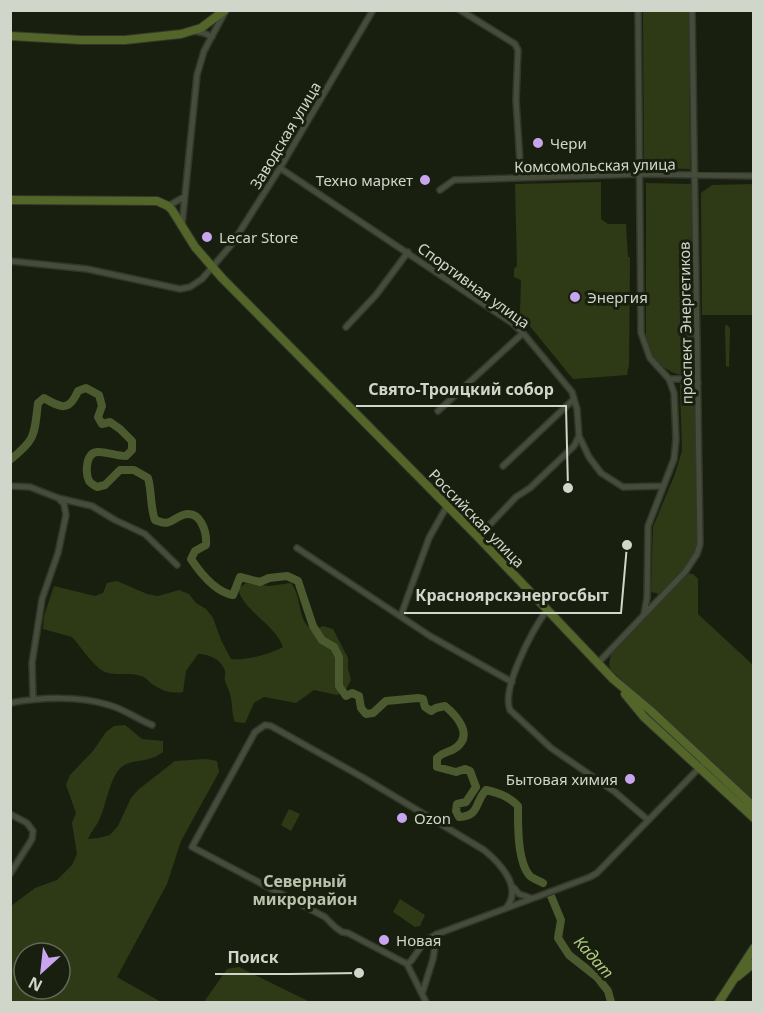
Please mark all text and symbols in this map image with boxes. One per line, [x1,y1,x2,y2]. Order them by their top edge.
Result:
street label: Заводская улица [245,78,325,192]
place label: Чери [550,133,587,153]
marker: Чери [531,136,545,150]
street label: Комсомольская улица [514,154,676,176]
place label: Техно маркет [316,170,413,190]
marker: Техно маркет [418,173,432,187]
place label: Lecar Store [219,227,298,247]
marker: Lecar Store [200,230,214,244]
street label: Спортивная улица [414,238,534,332]
street label: проспект Энергетиков [674,241,696,405]
place label: Энергия [587,287,648,307]
marker: Энергия [568,290,582,304]
callout: Свято-Троицкий собор [356,372,566,406]
text: Свято-Троицкий собор [368,378,554,400]
street label: Российская улица [425,464,529,572]
callout: Красноярскэнергосбыт [404,579,621,613]
text: Красноярскэнергосбыт [415,584,609,606]
place label: Бытовая химия [506,769,618,789]
marker: Бытовая химия [623,772,637,786]
place label: Ozon [414,808,451,828]
marker: Ozon [395,811,409,825]
district label: Северный микрорайон [252,870,358,910]
place label: Новая [396,930,442,950]
water label: Кадат [569,931,619,983]
marker: Новая [377,933,391,947]
callout: Поиск [215,940,290,974]
north arrow [12,941,72,1001]
text: Поиск [227,946,279,968]
text: N [24,972,46,997]

